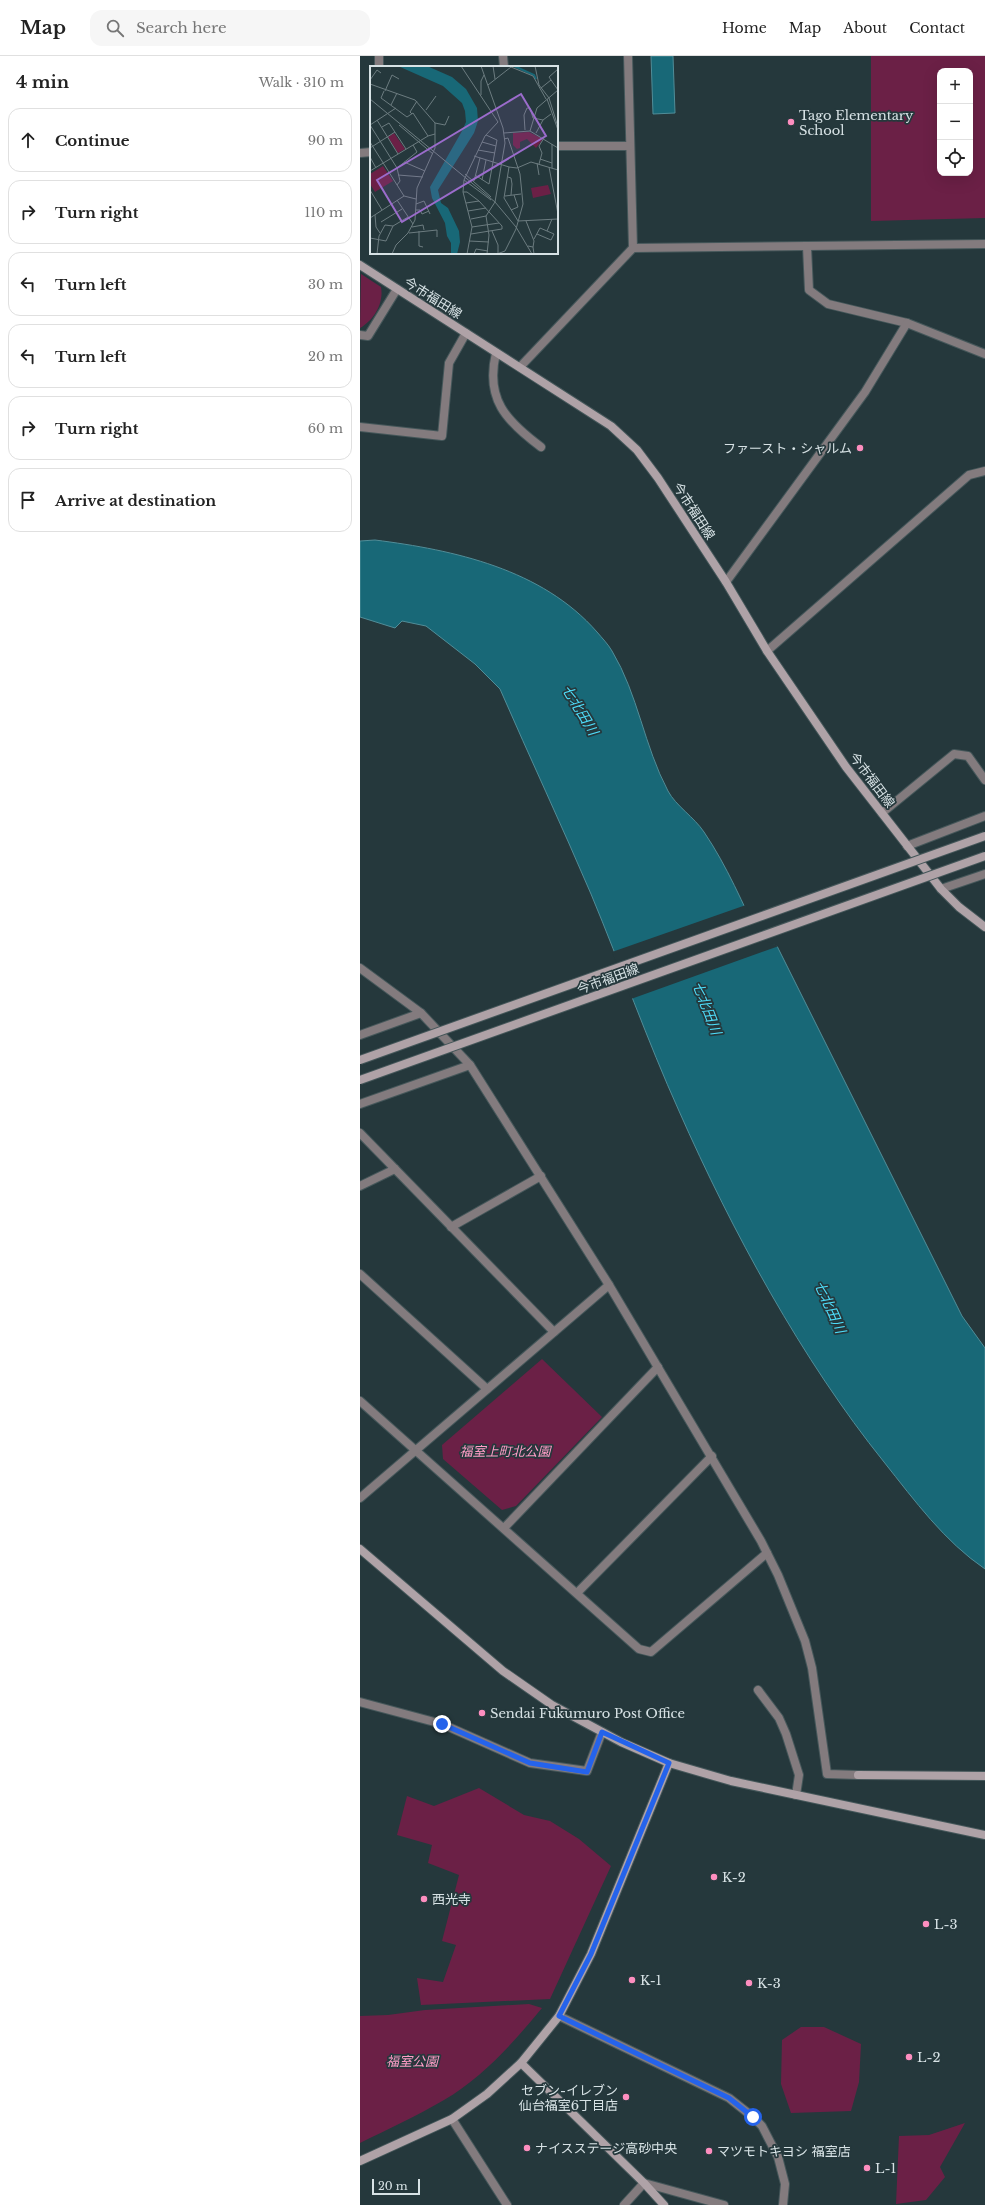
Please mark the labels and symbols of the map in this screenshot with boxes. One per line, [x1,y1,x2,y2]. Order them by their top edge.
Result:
inset map [370,66,558,254]
place label: Tago Elementary School [799,107,914,139]
marker: Tago Elementary School [786,117,796,127]
street label: 今市福田線 [401,274,465,322]
place label: ファースト・シャルム [723,440,852,457]
marker: ファースト・シャルム [855,443,865,453]
street label: 今市福田線 [669,479,719,543]
water label: 七北田川 [558,681,603,740]
street label: 今市福田線 [846,749,898,811]
street label: 今市福田線 [575,960,641,998]
water label: 七北田川 [689,979,726,1039]
water label: 七北田川 [810,1278,850,1338]
park label: 福室上町北公園 [459,1443,552,1460]
place label: Sendai Fukumuro Post Office [490,1705,685,1722]
marker: Sendai Fukumuro Post Office [477,1708,487,1718]
route end [433,1715,451,1733]
place label: K-2 [722,1869,746,1886]
marker: K-2 [709,1872,719,1882]
place label: 西光寺 [432,1891,471,1908]
marker: 西光寺 [419,1894,429,1904]
place label: L-3 [934,1916,957,1933]
marker: L-3 [921,1919,931,1929]
place label: K-1 [640,1972,662,1989]
marker: K-1 [627,1975,637,1985]
place label: K-3 [757,1975,781,1992]
marker: K-3 [744,1978,754,1988]
place label: L-2 [917,2049,940,2066]
marker: L-2 [904,2052,914,2062]
park label: 福室公園 [386,2053,440,2070]
place label: セブン-イレブン 仙台福室6丁目店 [519,2082,618,2114]
marker: セブン-イレブン 仙台福室6丁目店 [621,2092,631,2102]
route start [744,2108,762,2126]
place label: ナイスステージ高砂中央 [535,2140,677,2157]
marker: ナイスステージ高砂中央 [522,2143,532,2153]
place label: マツモトキヨシ 福室店 [717,2143,851,2160]
marker: マツモトキヨシ 福室店 [704,2146,714,2156]
place label: L-1 [875,2160,896,2177]
marker: L-1 [862,2163,872,2173]
scale bar [372,2177,420,2196]

